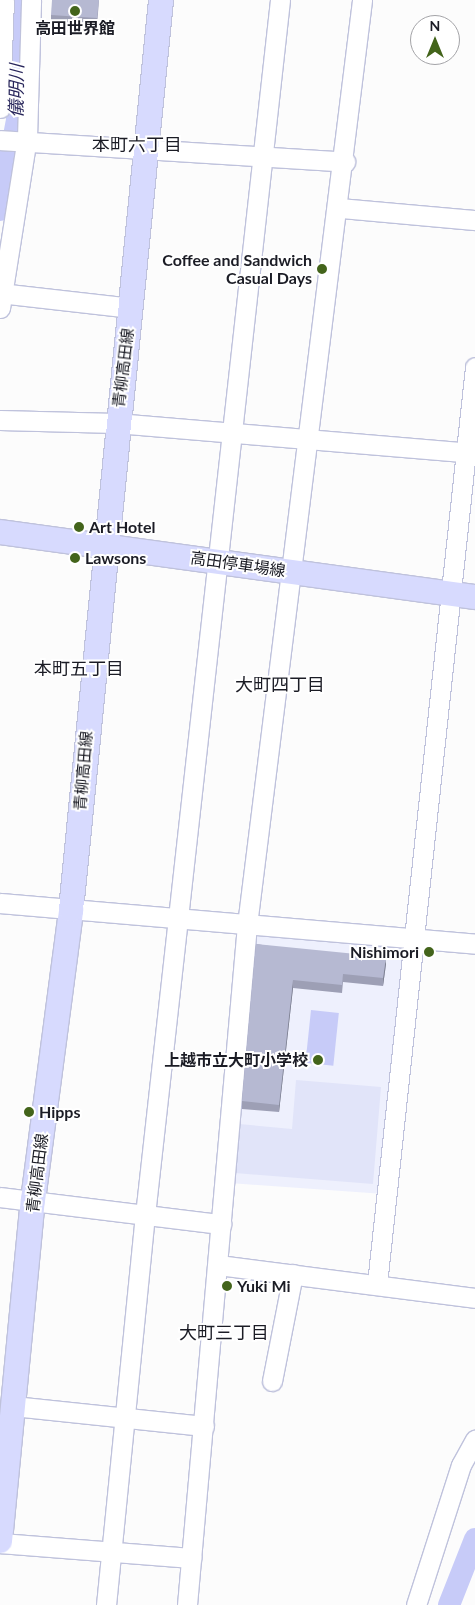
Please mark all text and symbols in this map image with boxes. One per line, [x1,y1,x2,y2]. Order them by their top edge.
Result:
marker: 高田世界館 [69,5,81,17]
north arrow [410,15,460,65]
text: N [430,17,440,34]
place label: 高田世界館 [35,18,115,38]
water label: 儀明川 [5,64,27,118]
district label: 本町六丁目 [92,133,182,155]
place label: Coffee and Sandwich Casual Days [162,250,312,288]
marker: Coffee and Sandwich Casual Days [316,263,328,275]
street label: 青柳高田線 [109,327,137,409]
place label: Art Hotel [89,517,155,537]
marker: Art Hotel [73,521,85,533]
place label: Lawsons [85,548,146,568]
street label: 高田停車場線 [189,548,287,580]
marker: Lawsons [69,552,81,564]
district label: 本町五丁目 [34,657,124,679]
district label: 大町四丁目 [235,673,325,695]
street label: 青柳高田線 [70,730,96,812]
place label: Nishimori [350,942,419,962]
marker: Nishimori [423,946,435,958]
place label: 上越市立大町小学校 [164,1050,308,1070]
marker: 上越市立大町小学校 [312,1054,324,1066]
place label: Hipps [39,1102,80,1122]
marker: Hipps [23,1106,35,1118]
street label: 青柳高田線 [23,1132,51,1214]
place label: Yuki Mi [237,1276,291,1296]
marker: Yuki Mi [221,1280,233,1292]
district label: 大町三丁目 [179,1321,269,1343]

